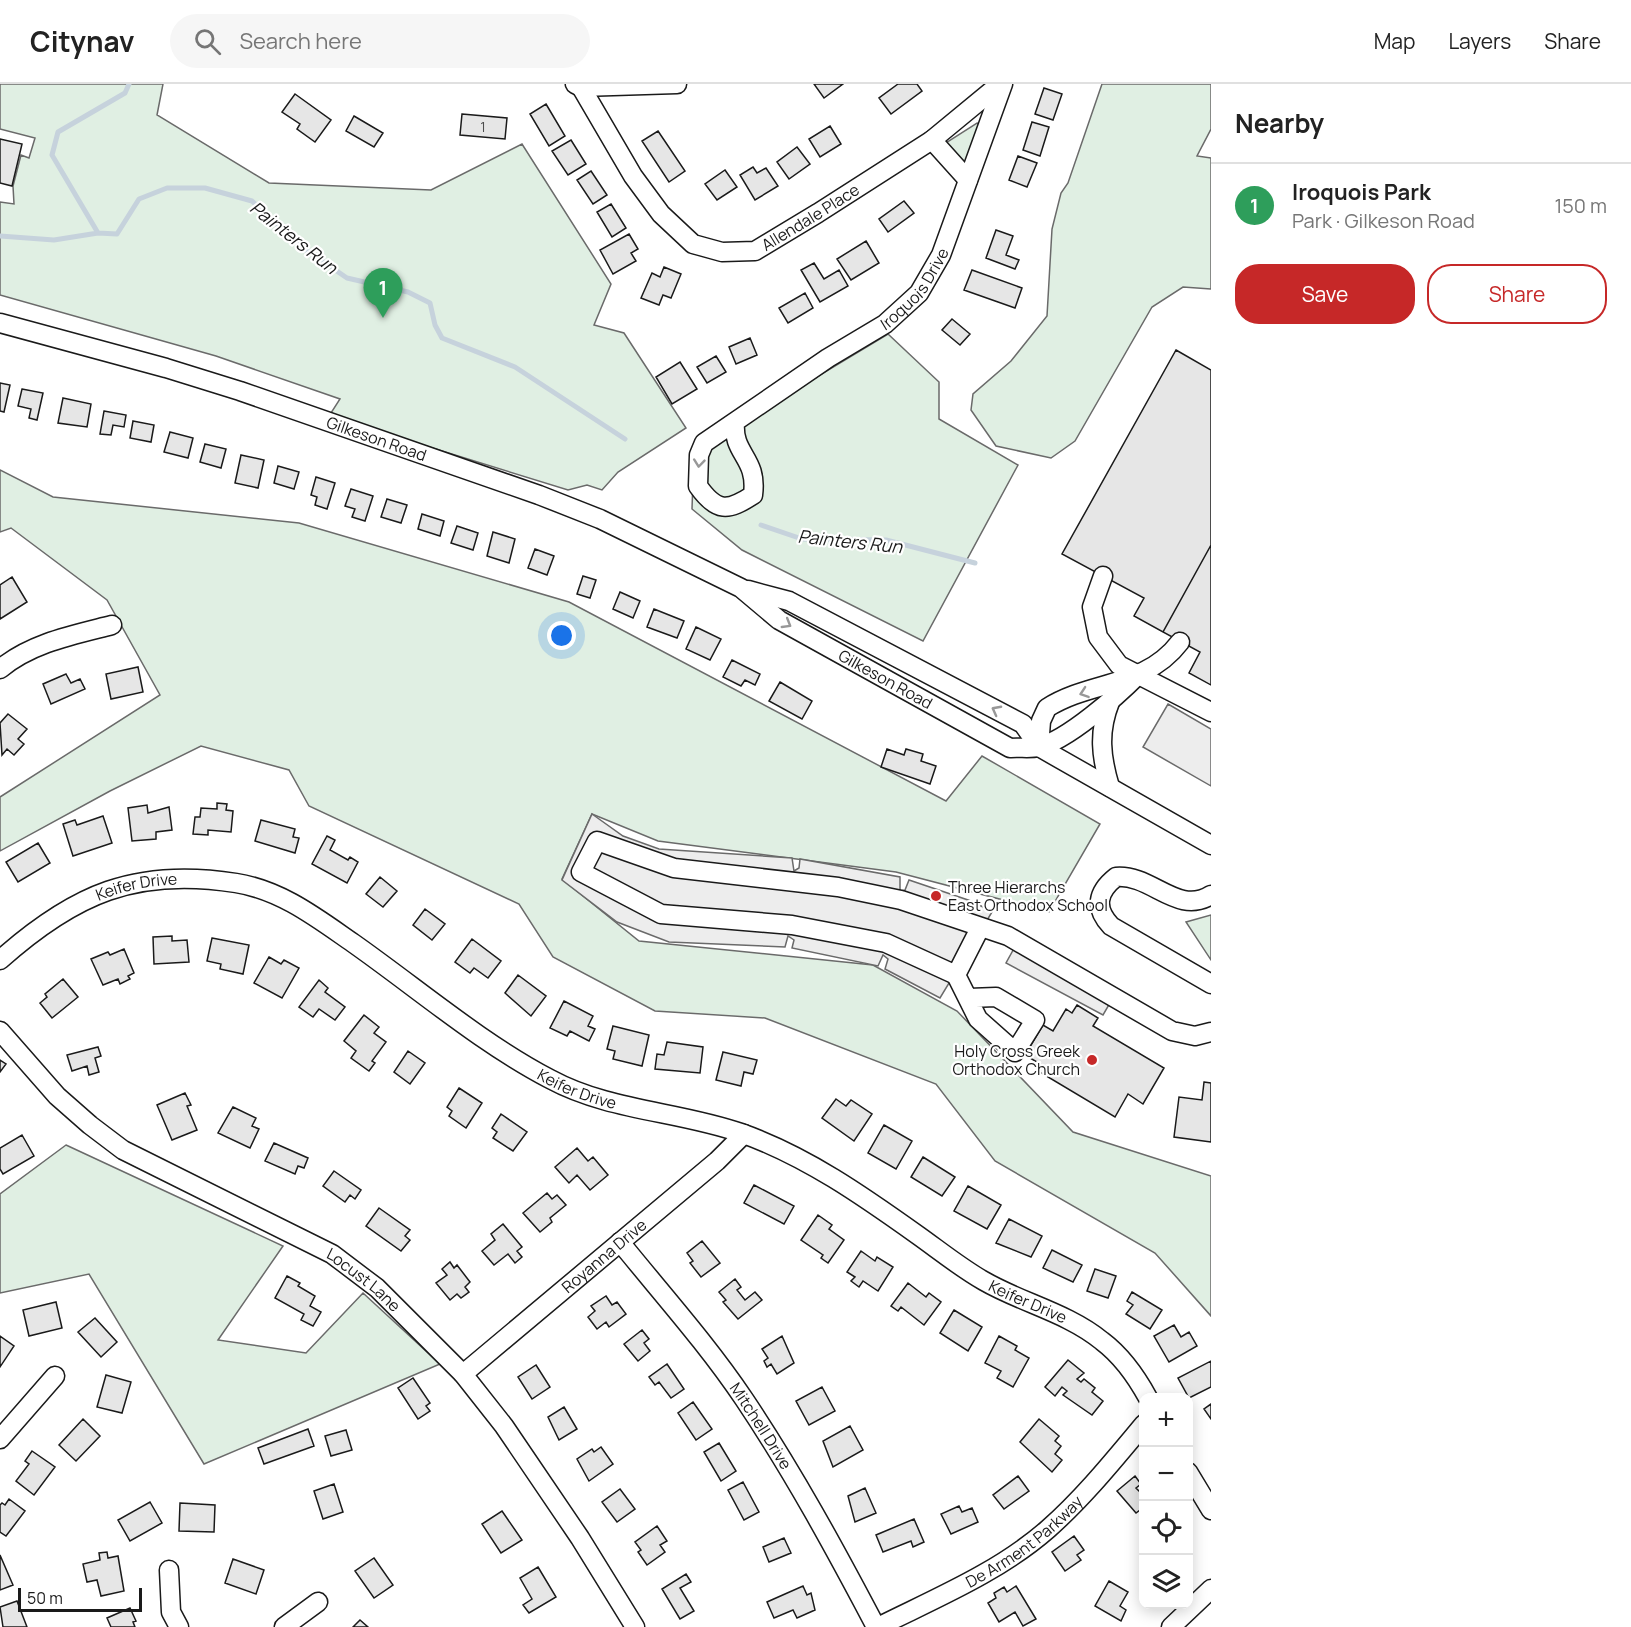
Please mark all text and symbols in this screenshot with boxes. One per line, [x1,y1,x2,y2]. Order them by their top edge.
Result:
search box [170,14,590,68]
text: Citynav [30,22,134,60]
icon: search [191,25,224,58]
text: Search here [239,26,362,56]
text: Map [1374,27,1415,55]
text: Layers [1448,27,1511,55]
text: Share [1544,27,1601,55]
text: Nearby [1235,105,1324,141]
house number: 1 [480,117,486,136]
text: Iroquois Park [1292,177,1431,207]
street label: Allendale Place [757,179,863,256]
text: 1 [1250,192,1259,219]
text: 150 m [1554,192,1607,219]
water label: Painters Run [245,195,344,279]
text: Park · Gilkeson Road [1292,207,1475,234]
street label: Iroquois Drive [876,245,954,335]
button: Save [1235,264,1415,324]
button: Share [1427,264,1607,324]
pin: 1 [364,268,403,318]
street label: Gilkeson Road [324,411,429,466]
one-way arrow [693,459,706,468]
water label: Painters Run [797,524,905,559]
one-way arrow [781,617,791,628]
your location [547,621,576,650]
street label: Gilkeson Road [834,644,936,714]
one-way arrow [1079,686,1090,699]
one-way arrow [992,706,1002,717]
street label: Keifer Drive [92,868,178,906]
place label: Three Hierarchs East Orthodox School [948,876,1108,916]
marker: Three Hierarchs East Orthodox School [929,889,943,903]
place label: Holy Cross Greek Orthodox Church [952,1040,1081,1080]
marker: Holy Cross Greek Orthodox Church [1085,1053,1099,1067]
street label: Keifer Drive [534,1063,619,1114]
street label: Royanna Drive [557,1214,651,1298]
street label: Locust Lane [323,1242,406,1317]
street label: Keifer Drive [985,1275,1071,1328]
street label: Mitchell Drive [725,1378,797,1473]
map controls [1139,1393,1193,1609]
button: + [1139,1393,1193,1447]
button: − [1139,1447,1193,1501]
street label: De Arment Parkway [962,1490,1088,1593]
button: locate [1139,1501,1193,1555]
button: layers [1139,1555,1193,1609]
scale bar [18,1585,142,1612]
text: 50 m [27,1587,63,1609]

